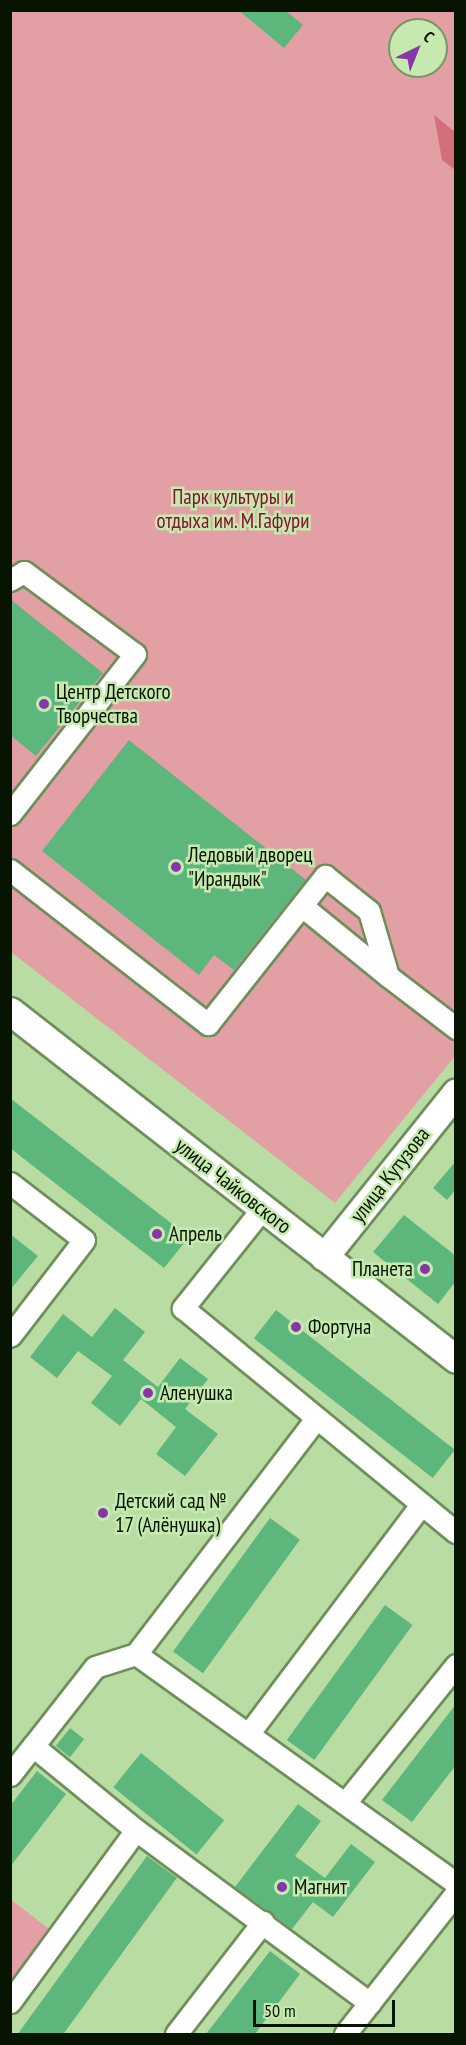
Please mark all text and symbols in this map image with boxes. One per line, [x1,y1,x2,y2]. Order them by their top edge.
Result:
north arrow [388,18,448,78]
text: С [419,26,438,46]
park label: Парк культуры и отдыха им. М.Гафури [156,484,310,534]
place label: Центр Детского Творчества [56,679,171,729]
marker: Центр Детского Творчества [37,697,51,711]
place label: Ледовый дворец "Ирандык" [188,842,312,892]
marker: Ледовый дворец "Ирандык" [169,860,183,874]
street label: улица Кутузова [345,1122,435,1228]
street label: улица Чайковского [170,1133,296,1239]
place label: Апрель [169,1221,222,1247]
marker: Апрель [150,1227,164,1241]
place label: Планета [352,1256,413,1282]
marker: Планета [418,1262,432,1276]
place label: Фортуна [308,1314,371,1340]
marker: Фортуна [289,1320,303,1334]
place label: Аленушка [160,1380,233,1406]
marker: Аленушка [141,1386,155,1400]
place label: Детский сад № 17 (Алёнушка) [115,1488,227,1538]
marker: Детский сад № 17 (Алёнушка) [96,1506,110,1520]
place label: Магнит [294,1874,347,1900]
marker: Магнит [275,1880,289,1894]
scale bar [256,1988,398,2026]
text: 50 m [264,1999,296,2022]

